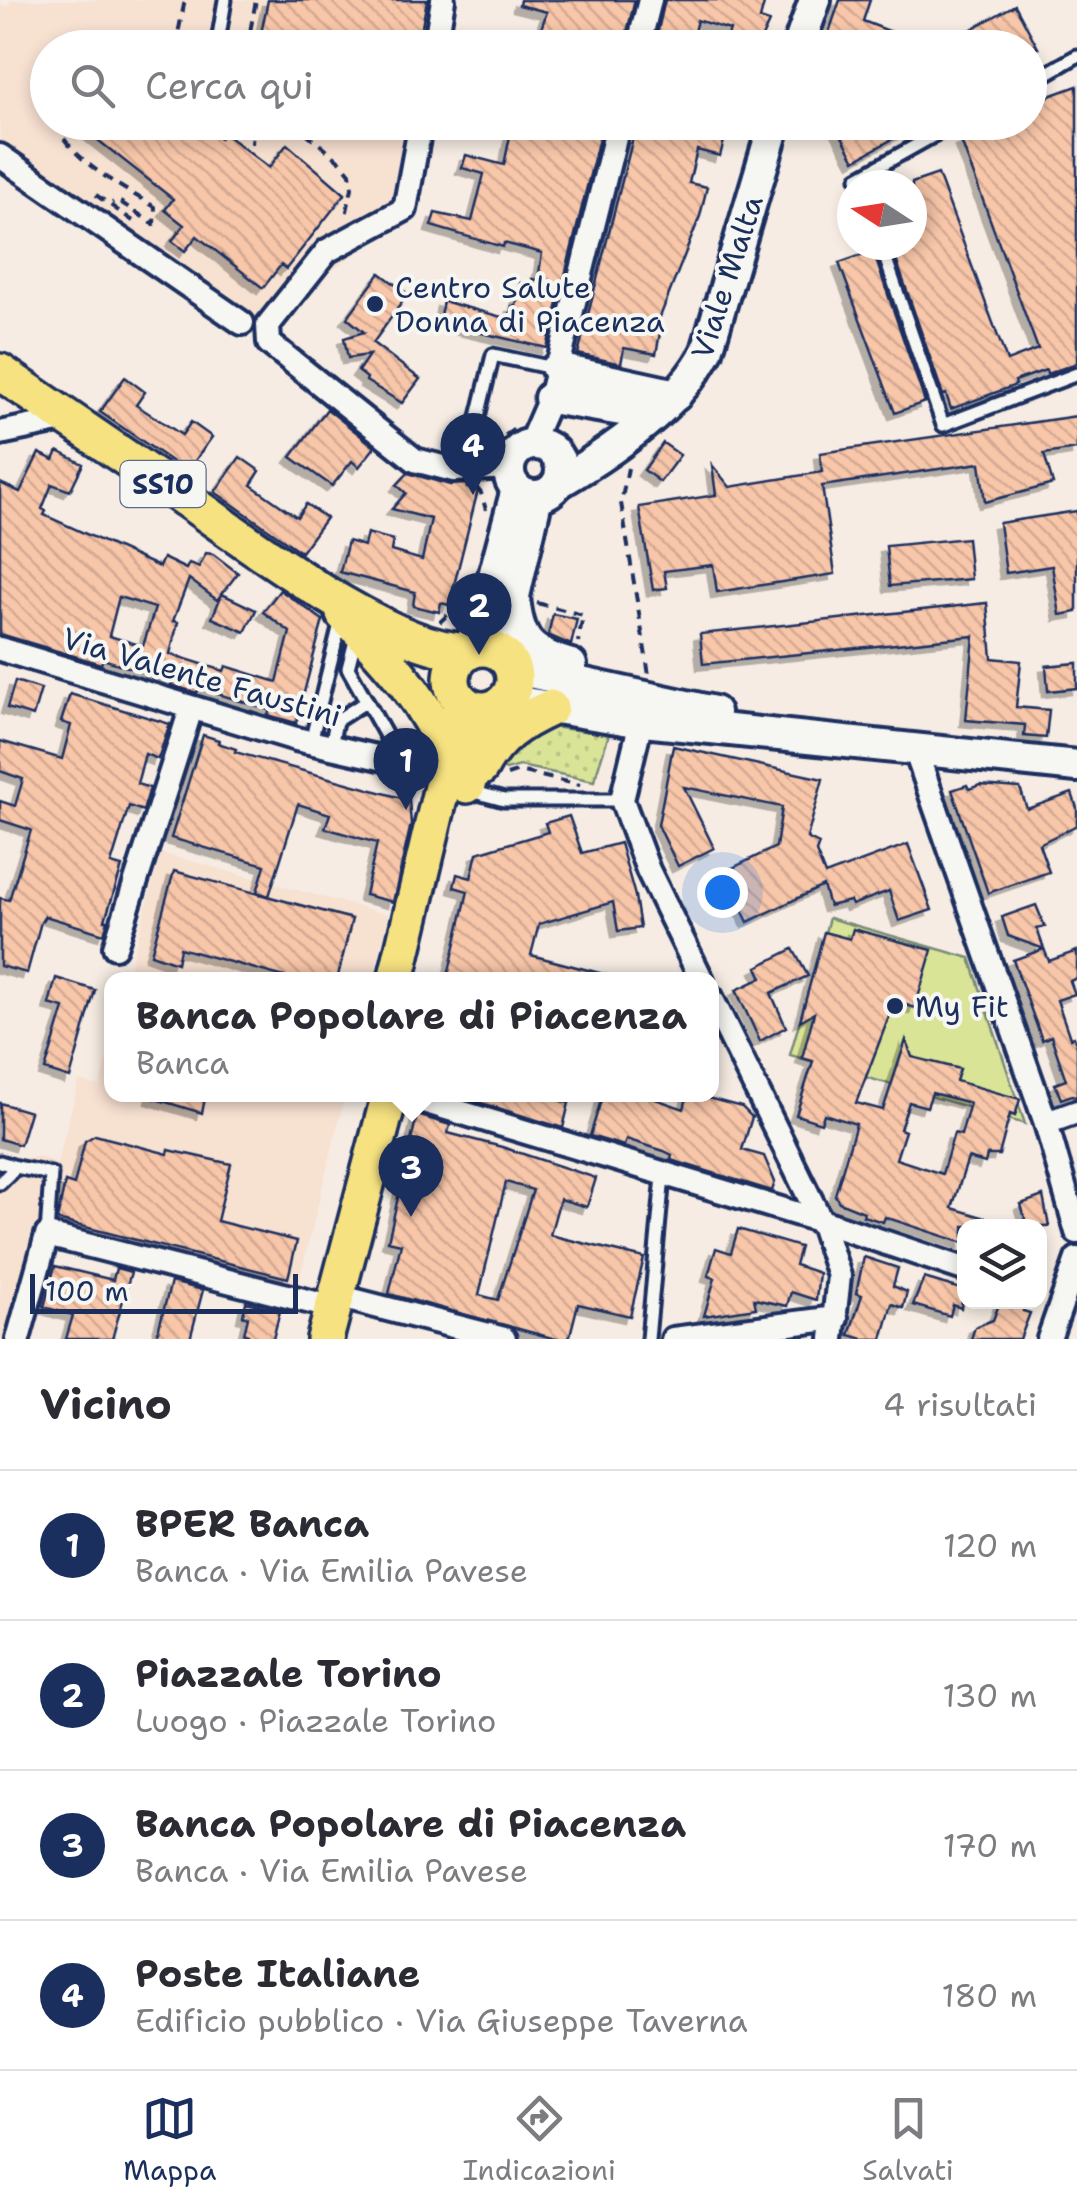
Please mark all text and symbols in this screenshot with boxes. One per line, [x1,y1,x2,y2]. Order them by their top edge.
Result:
search box [30,30,1047,140]
icon: search [65,58,120,113]
text: Cerca qui [145,60,314,111]
north arrow [837,170,927,260]
street label: Viale Malta [681,190,773,364]
place label: Centro Salute Donna di Piacenza [395,267,665,342]
marker: Centro Salute Donna di Piacenza [364,293,386,315]
pin: 4 [440,412,506,495]
road number: SS10 [120,461,206,507]
pin: 2 [446,572,512,655]
street label: Via Valente Faustini [58,618,346,736]
pin: 1 [374,728,438,810]
your location [697,867,748,918]
popup [104,972,719,1102]
place label: My Fit [915,986,1009,1027]
text: Banca Popolare di Piacenza [136,990,687,1041]
marker: My Fit [884,995,906,1017]
text: Banca [136,1041,229,1084]
pin: 3 [378,1134,444,1217]
map controls [957,1219,1047,1309]
button: layers [957,1219,1047,1309]
scale bar [30,1269,298,1314]
text: 100 m [45,1272,129,1310]
text: Vicino [40,1376,172,1432]
text: 4 risultati [883,1383,1037,1426]
text: BPER Banca [135,1498,369,1549]
text: 1 [65,1524,80,1567]
text: 120 m [943,1524,1037,1567]
text: Banca · Via Emilia Pavese [135,1549,528,1592]
text: Piazzale Torino [135,1648,442,1699]
text: 2 [61,1674,84,1717]
text: 130 m [942,1674,1037,1717]
text: Luogo · Piazzale Torino [135,1699,496,1742]
text: Banca Popolare di Piacenza [135,1798,686,1849]
text: 3 [61,1824,84,1867]
text: 170 m [943,1824,1037,1867]
text: Banca · Via Emilia Pavese [135,1849,528,1892]
text: Poste Italiane [135,1948,420,1999]
text: 4 [61,1974,84,2017]
text: 180 m [941,1974,1037,2017]
text: Edificio pubblico · Via Giuseppe Taverna [135,1999,748,2042]
tab: Mappa [123,2091,216,2189]
tab: Indicazioni [463,2091,616,2189]
tab: Salvati [862,2091,954,2189]

